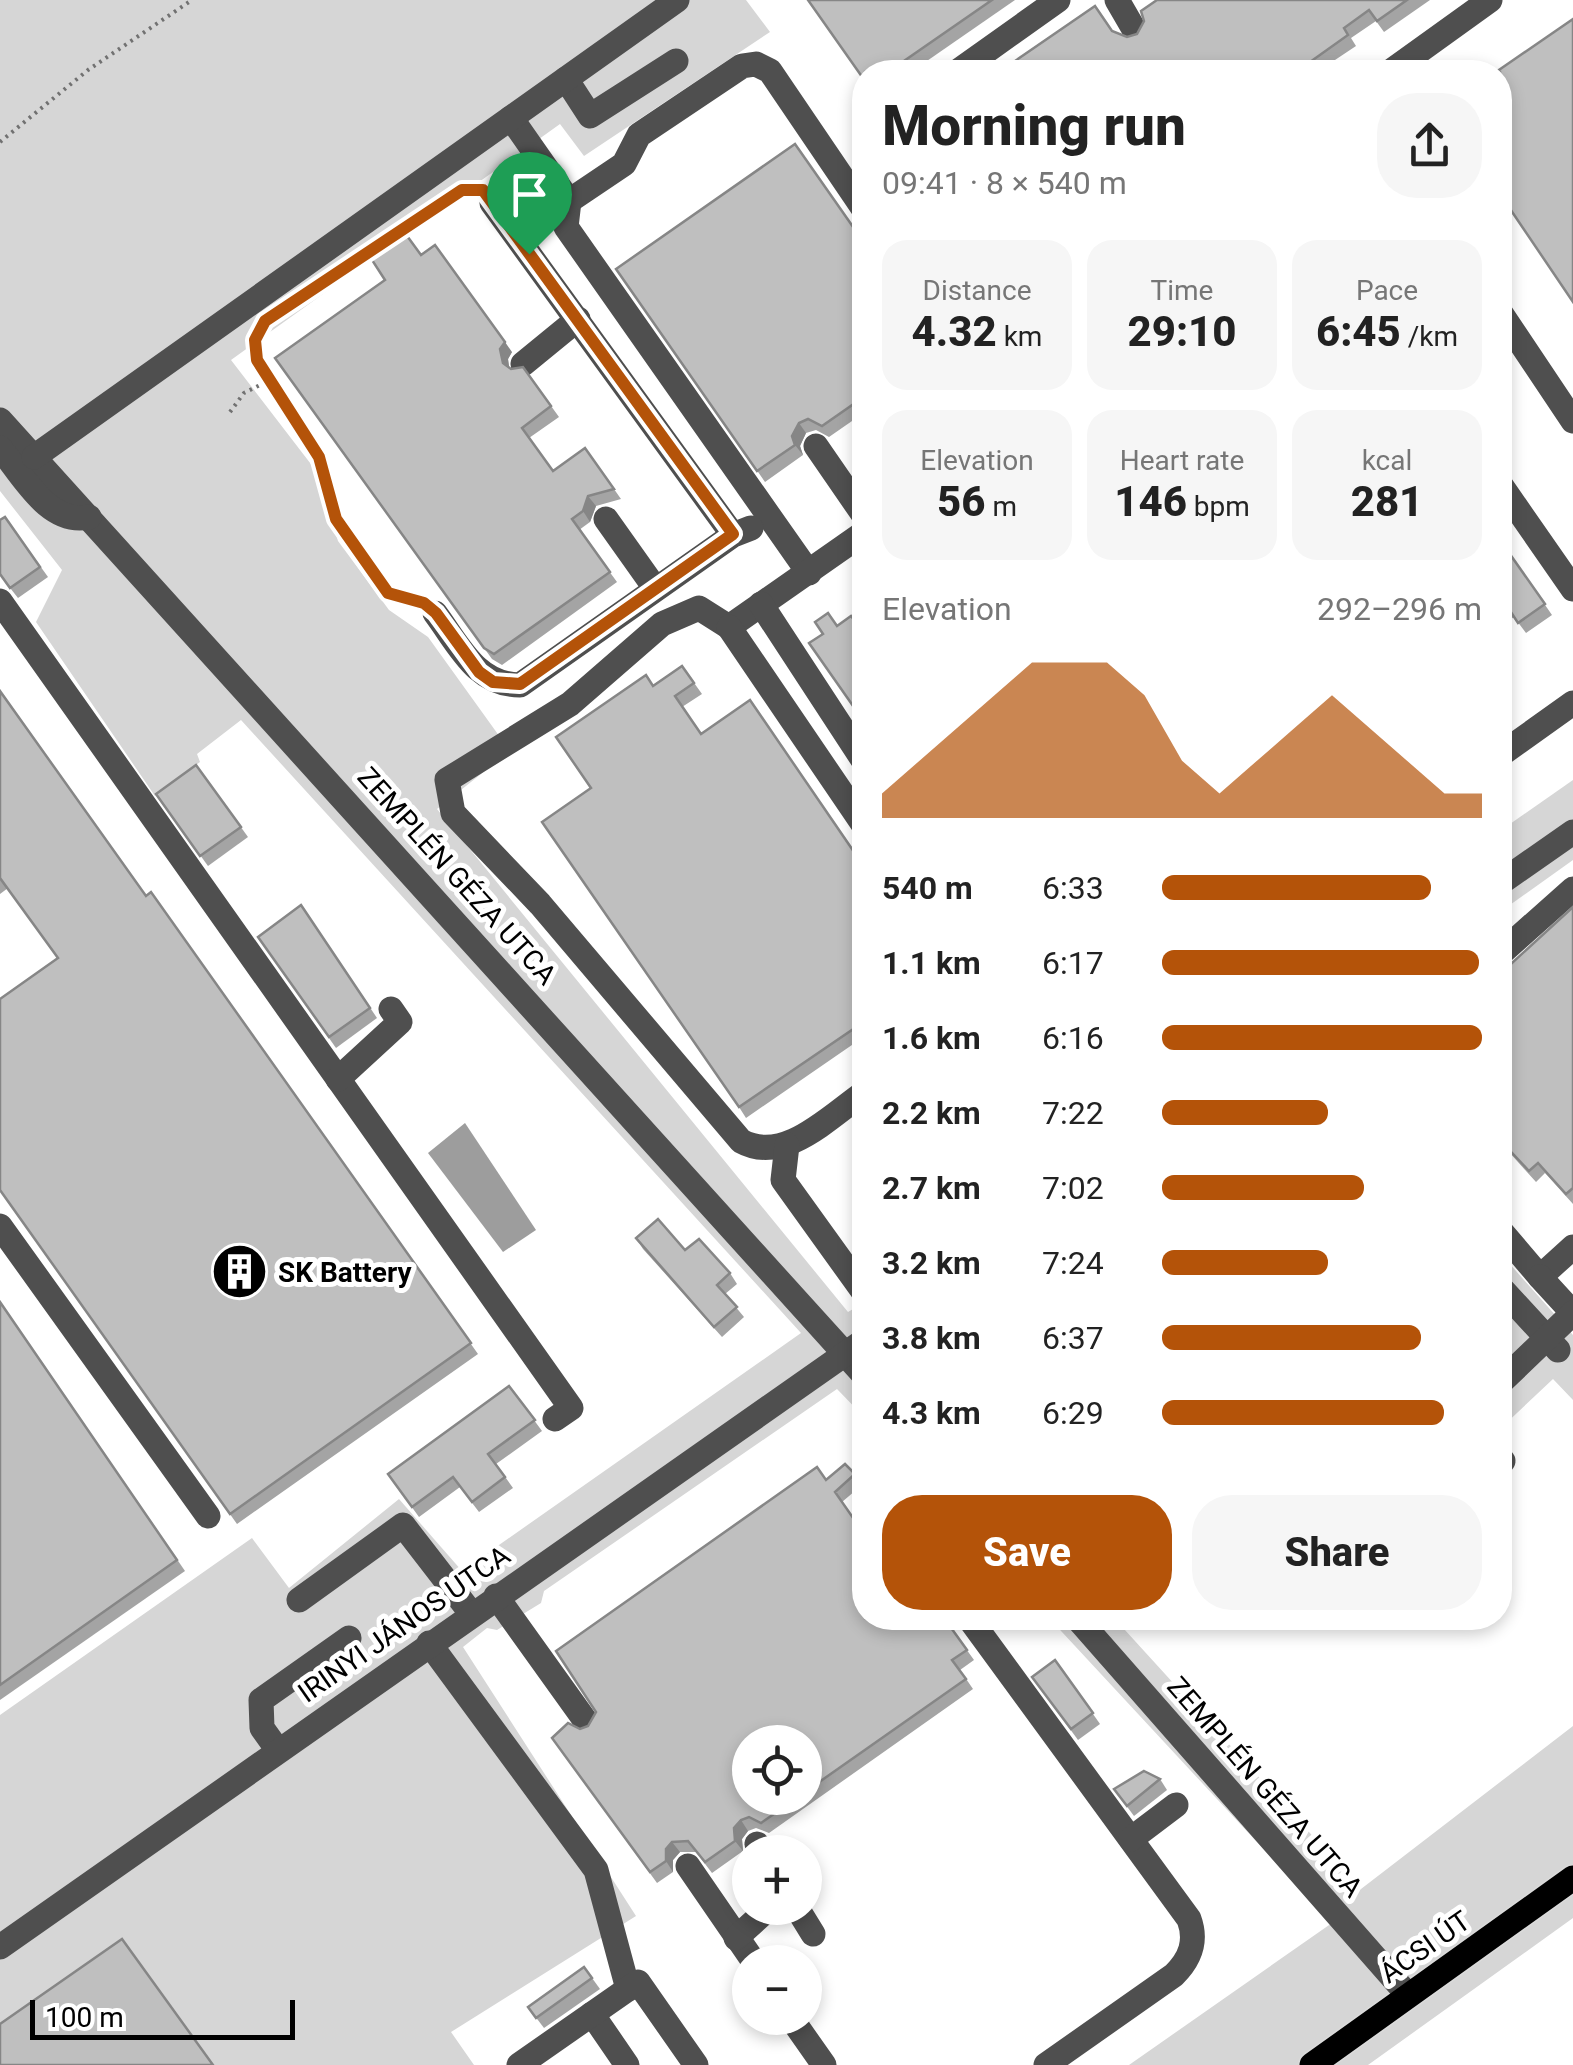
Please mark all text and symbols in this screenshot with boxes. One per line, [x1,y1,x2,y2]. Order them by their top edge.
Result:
button: share [1377,93,1482,198]
text: Morning run [882,94,1186,158]
pin [487,152,572,255]
text: 09:41 · 8 × 540 m [882,164,1127,202]
icon: arrive [502,167,557,222]
text: Distance [923,274,1032,307]
text: Time [1151,274,1213,307]
text: Pace [1356,274,1418,307]
text: 4.32 [912,307,997,356]
text: 29:10 [1127,307,1237,356]
text: 6:45 [1316,307,1401,356]
text: km [997,320,1042,353]
text: /km [1401,320,1458,353]
text: Elevation [920,444,1034,477]
text: Heart rate [1120,444,1244,477]
text: kcal [1362,444,1412,477]
text: 56 [937,477,985,526]
text: 146 [1114,477,1187,526]
text: 281 [1351,477,1423,526]
text: m [985,490,1017,523]
text: bpm [1187,490,1250,523]
text: Elevation [882,590,1012,628]
text: 292–296 m [1317,590,1482,628]
street label: ZEMPLÉN GÉZA UTCA [351,761,563,991]
text: 540 m [882,869,973,907]
text: 6:33 [1042,869,1104,907]
text: 1.1 km [882,944,981,982]
text: 6:17 [1042,944,1104,982]
text: 1.6 km [882,1019,981,1057]
text: 6:16 [1042,1019,1104,1057]
text: 2.2 km [882,1094,981,1132]
text: 7:22 [1042,1094,1104,1132]
text: 2.7 km [882,1169,981,1207]
text: 7:02 [1042,1169,1104,1207]
building icon: SK Battery [209,1242,269,1302]
text: 3.2 km [882,1244,981,1282]
text: 7:24 [1042,1244,1104,1282]
place label: SK Battery [278,1256,412,1289]
text: 3.8 km [882,1319,981,1357]
text: 6:37 [1042,1319,1104,1357]
text: 4.3 km [882,1394,981,1432]
text: 6:29 [1042,1394,1104,1432]
button: Save [882,1495,1172,1610]
button: Share [1192,1495,1482,1610]
street label: IRINYI JÁNOS UTCA [292,1539,516,1709]
street label: ZEMPLÉN GÉZA UTCA [1160,1670,1370,1904]
map controls [732,1725,822,2035]
button: locate [732,1725,822,1815]
button: + [732,1835,822,1925]
street label: ÁCSI ÚT [1374,1904,1477,1990]
button: − [732,1945,822,2035]
scale bar [30,1995,295,2040]
text: 100 m [45,2001,124,2034]

